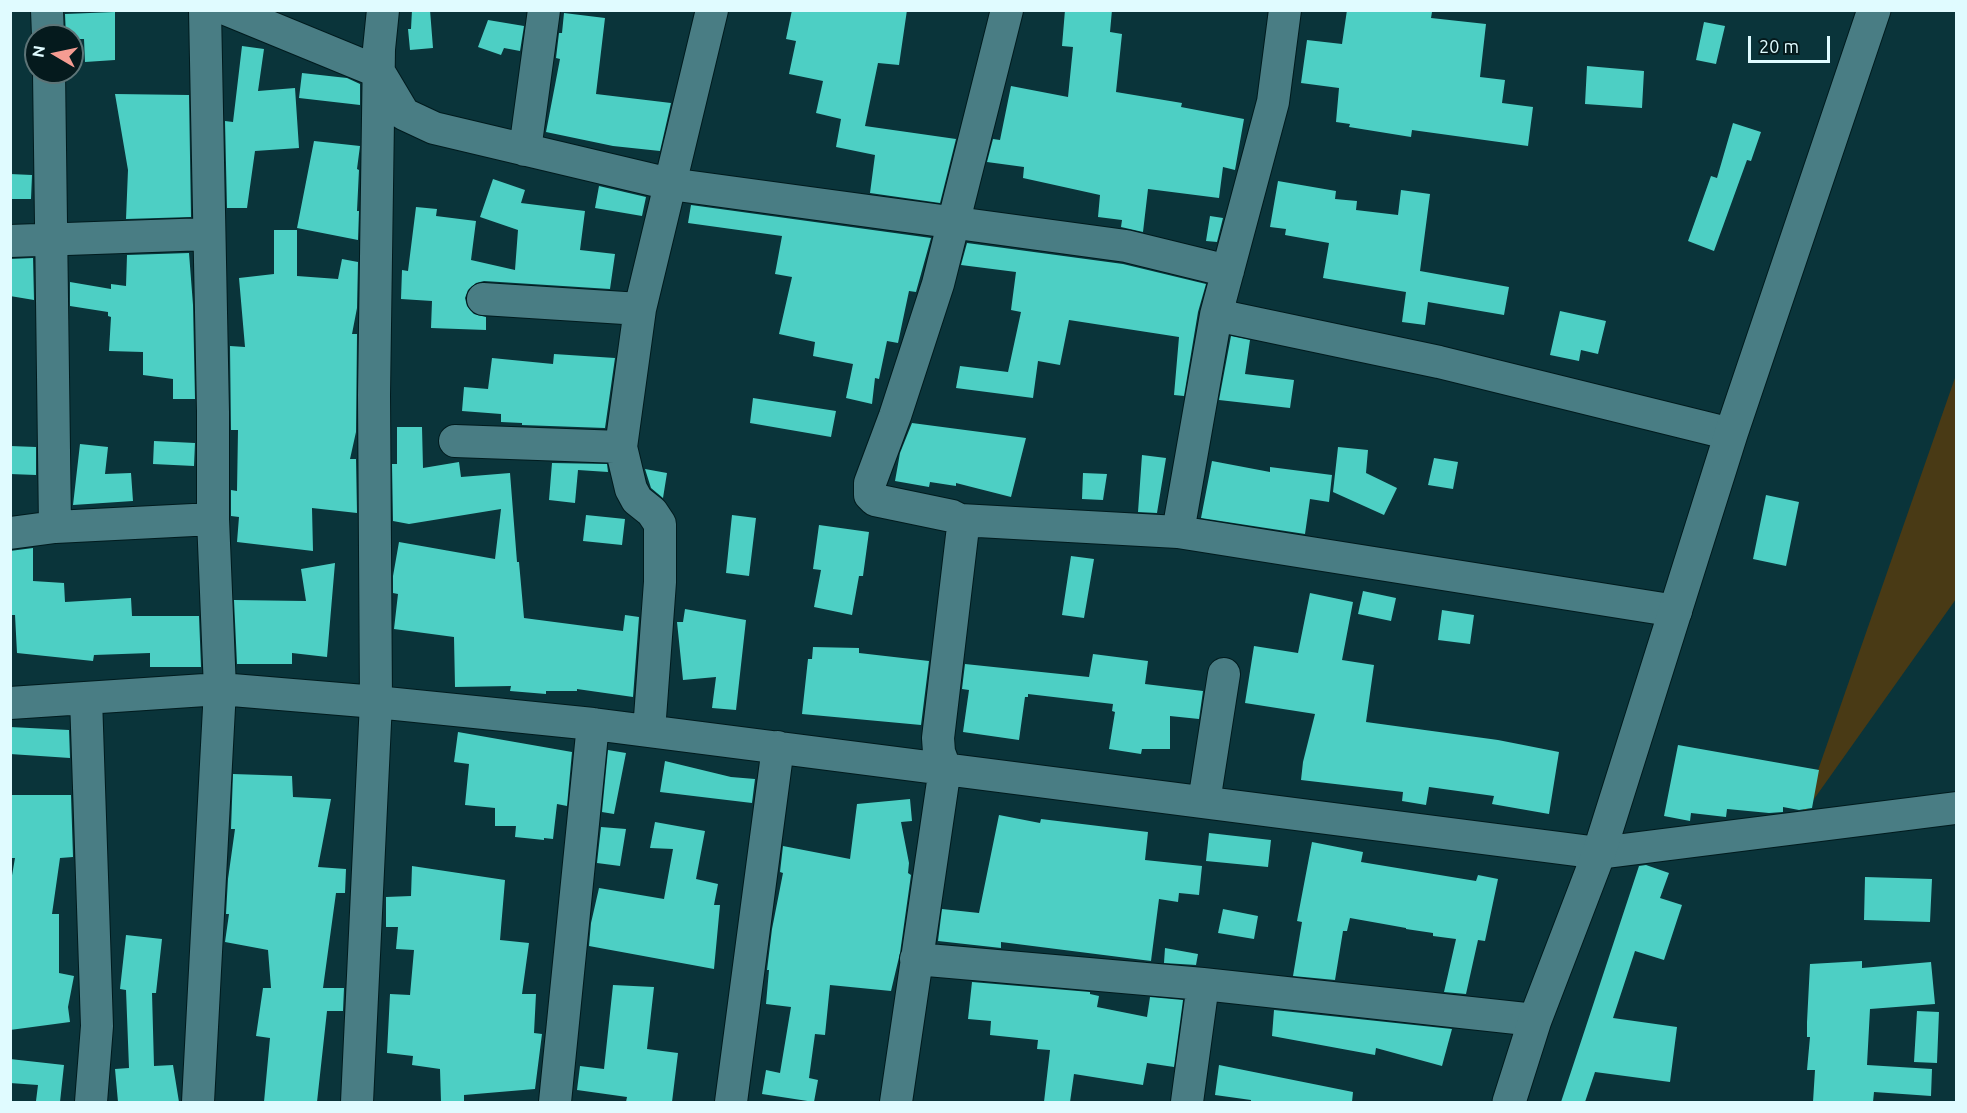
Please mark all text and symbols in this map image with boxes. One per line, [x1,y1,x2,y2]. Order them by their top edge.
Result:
north arrow [24,24,84,84]
scale bar [1751,24,1834,62]
text: 20 m [1759,36,1799,56]
text: N [28,44,48,59]

